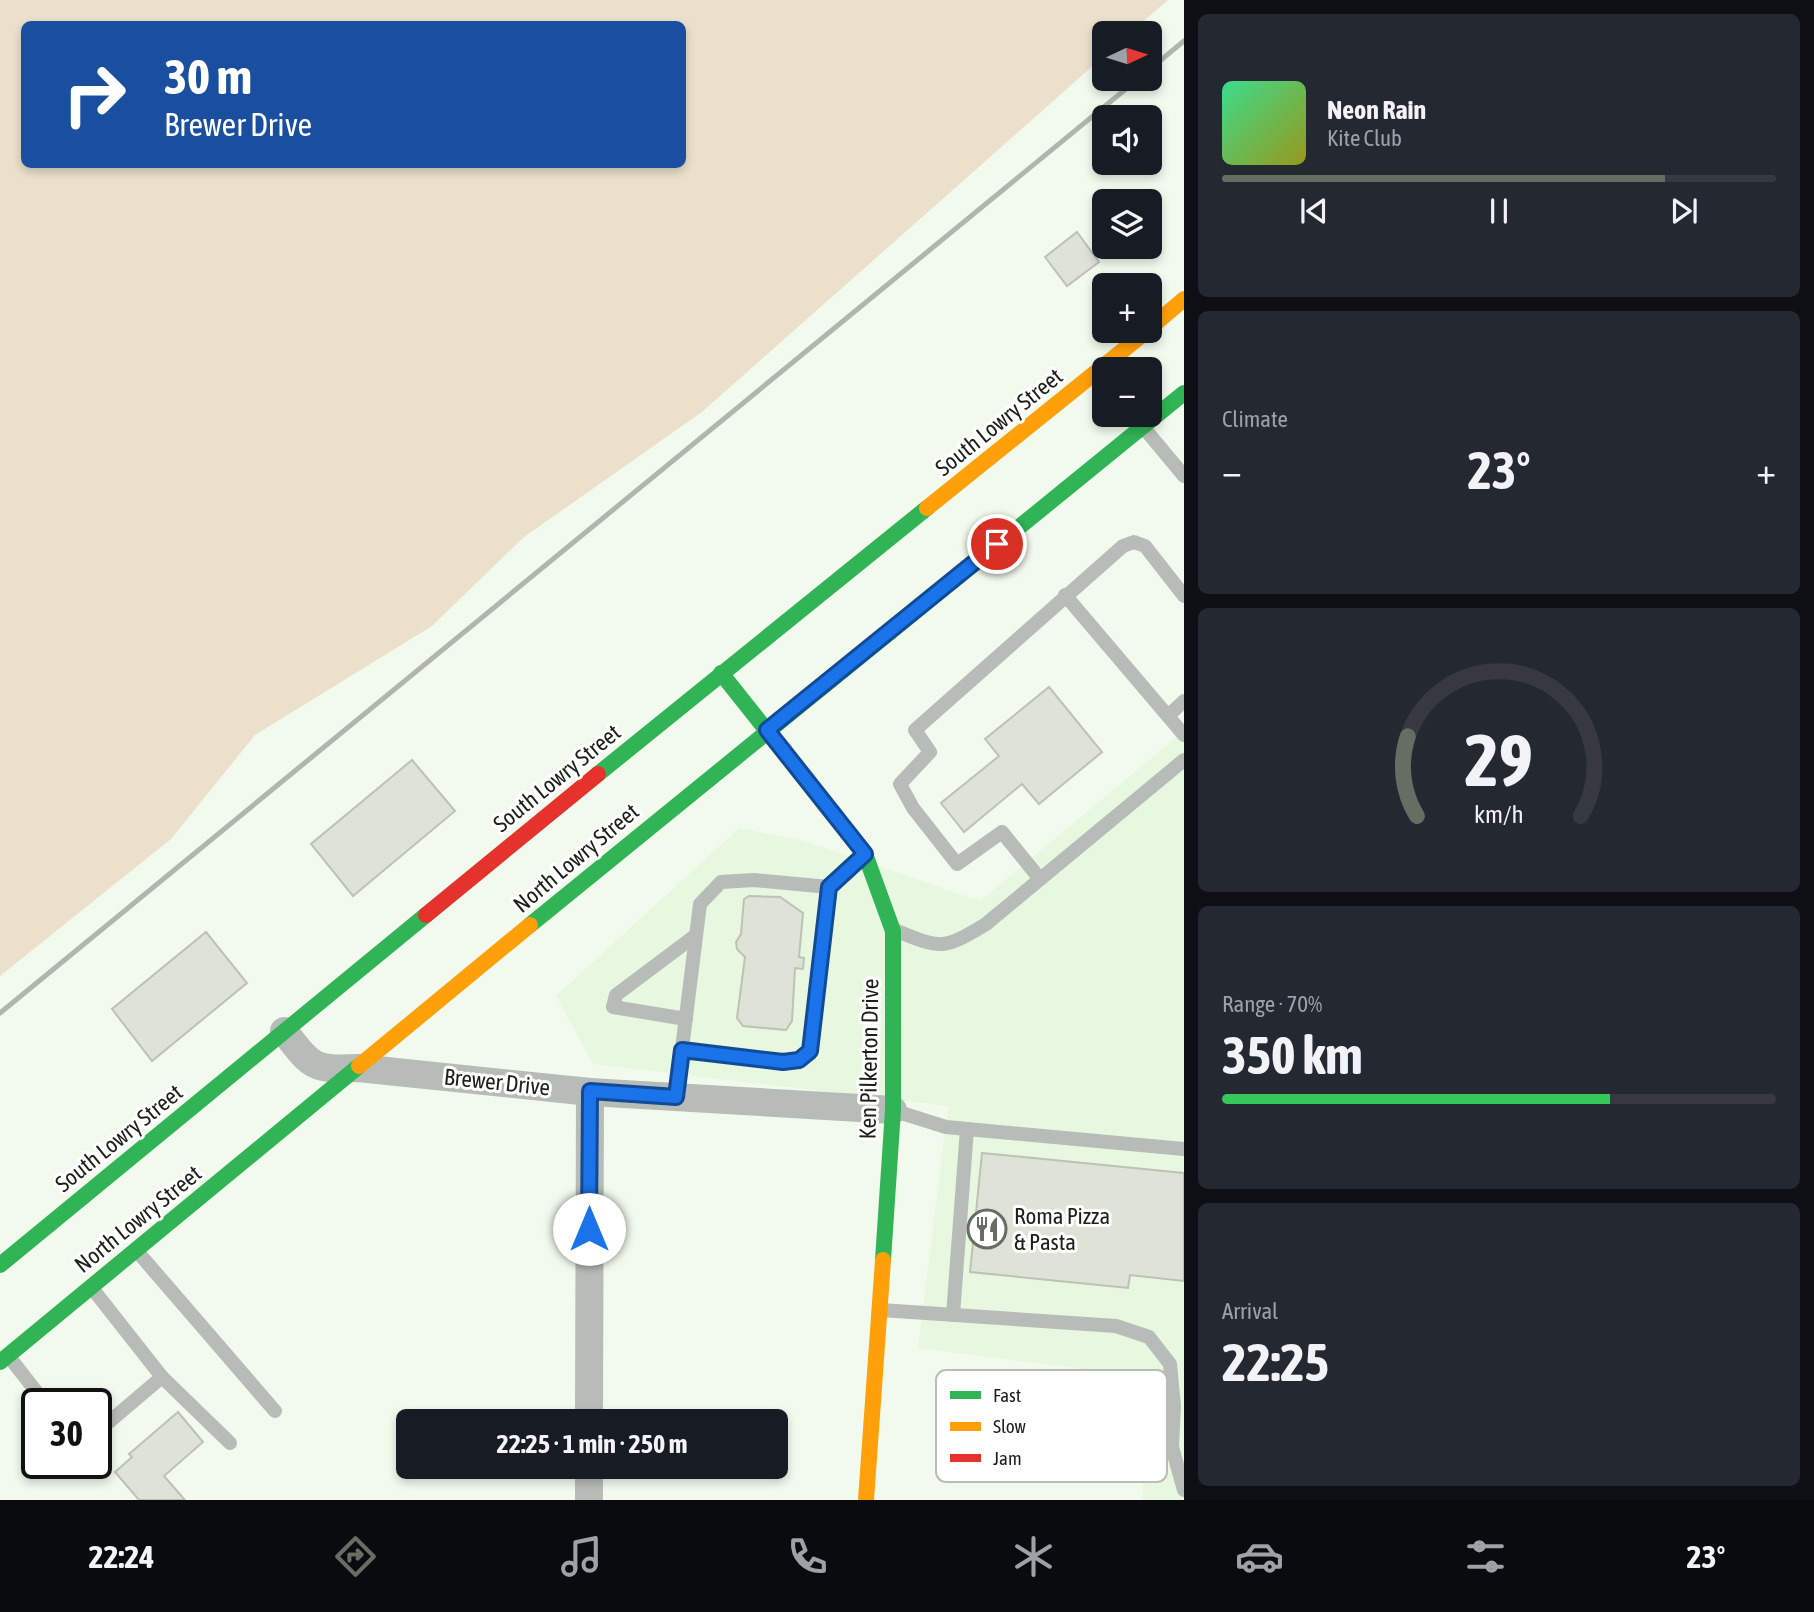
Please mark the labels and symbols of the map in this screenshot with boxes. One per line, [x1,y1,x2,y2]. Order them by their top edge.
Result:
north arrow [1092,21,1162,91]
street label: South Lowry Street [930,363,1068,481]
pin [967,514,1027,574]
street label: South Lowry Street [488,719,626,837]
street label: North Lowry Street [508,798,644,918]
street label: Ken Pilkerton Drive [855,978,883,1140]
street label: Brewer Drive [443,1064,551,1100]
street label: South Lowry Street [50,1079,188,1197]
street label: North Lowry Street [70,1160,206,1278]
position arrow [552,1192,626,1266]
place label: Roma Pizza & Pasta [1014,1203,1110,1255]
restaurant icon: Roma Pizza & Pasta [966,1208,1008,1250]
legend [936,1370,1167,1482]
text: Fast [993,1384,1021,1406]
speed limit sign: 30 [21,1388,112,1479]
text: Slow [993,1415,1027,1437]
text: Jam [993,1447,1022,1469]

